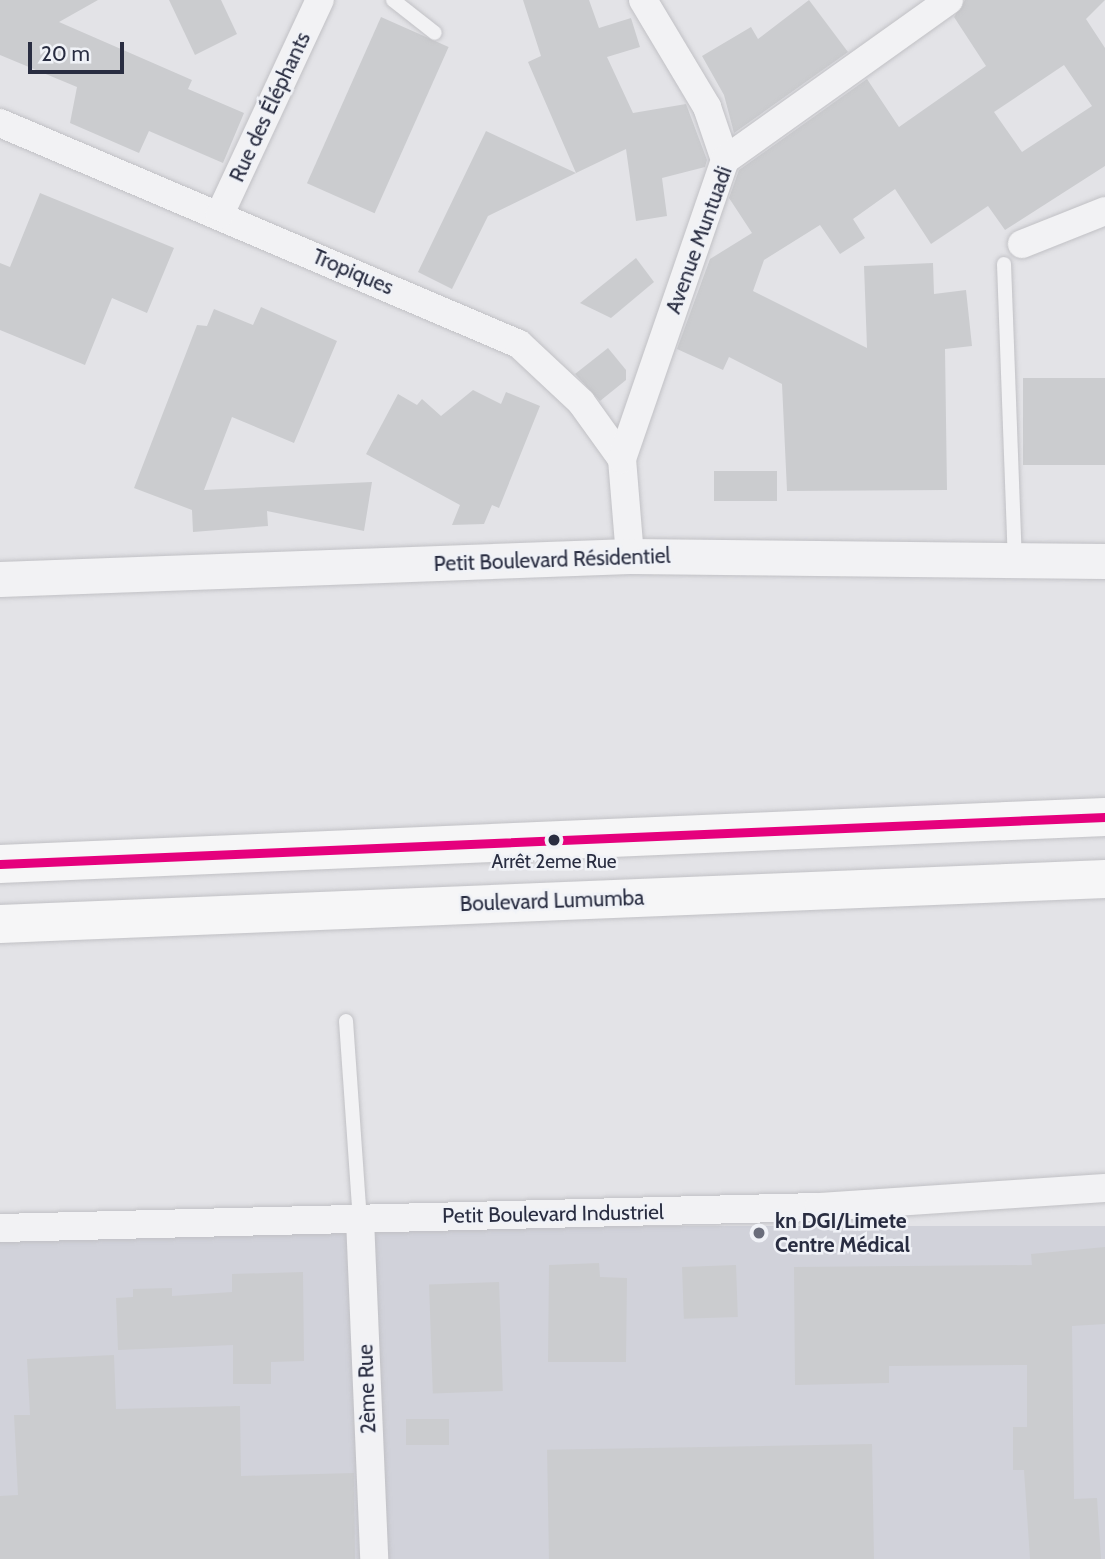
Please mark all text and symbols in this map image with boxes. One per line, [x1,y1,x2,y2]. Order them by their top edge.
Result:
scale bar [32,28,128,72]
street label: Rue des Éléphants [224,28,316,186]
text: 20 m [41,41,90,66]
street label: Avenue Muntuadi [661,163,737,317]
street label: Tropiques [309,244,397,300]
street label: Petit Boulevard Résidentiel [433,543,671,577]
marker: Arrêt 2eme Rue [547,833,561,847]
place label: Arrêt 2eme Rue [491,851,617,873]
street label: Boulevard Lumumba [459,885,645,917]
street label: Petit Boulevard Industriel [442,1199,664,1229]
place label: kn DGI/Limete Centre Médical [775,1208,910,1258]
marker: kn DGI/Limete Centre Médical [749,1223,769,1243]
street label: 2ème Rue [353,1344,381,1434]

